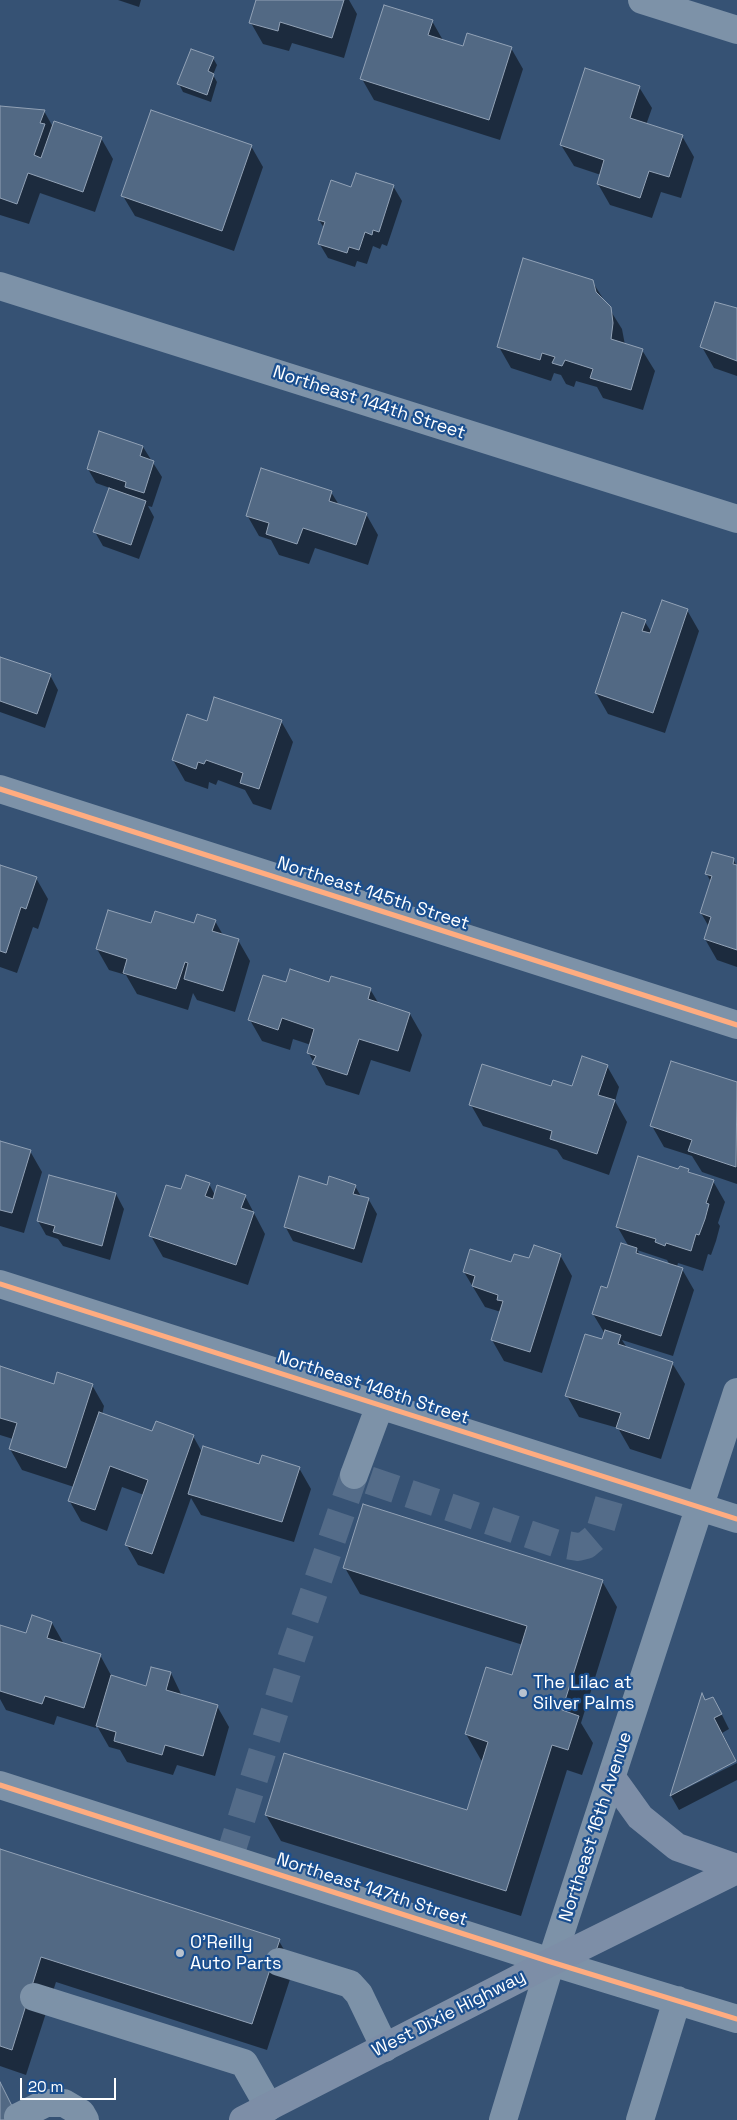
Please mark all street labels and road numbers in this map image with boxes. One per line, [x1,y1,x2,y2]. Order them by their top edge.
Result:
street label: Northeast 144th Street [270,362,468,444]
street label: Northeast 145th Street [274,853,472,935]
street label: Northeast 146th Street [274,1347,472,1429]
street label: Northeast 16th Avenue [555,1729,637,1925]
street label: Northeast 147th Street [274,1849,470,1931]
street label: West Dixie Highway [369,1966,529,2062]

